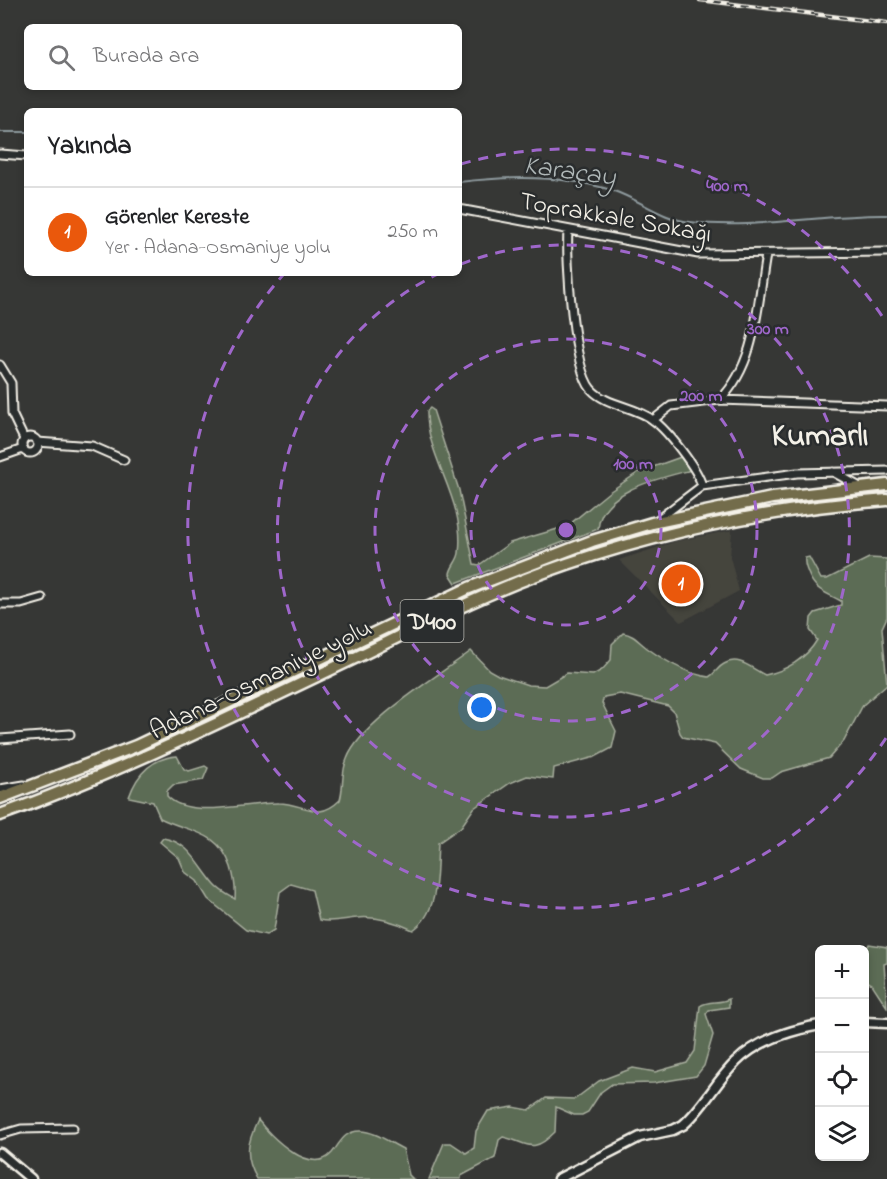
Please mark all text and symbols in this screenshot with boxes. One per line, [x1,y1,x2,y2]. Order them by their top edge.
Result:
search box [24,24,462,90]
icon: search [45,41,78,74]
text: Burada ara [93,41,199,73]
text: Yakında [48,128,132,166]
water label: Karaçay [521,147,619,198]
text: 400 m [706,174,748,200]
street label: Toprakkale Sokağı [517,183,714,255]
text: Görenler Kereste [105,202,249,234]
text: 1 [64,218,71,247]
text: 250 m [387,218,438,247]
text: Yer · Adana-Osmaniye yolu [105,234,331,263]
text: 300 m [746,317,789,343]
text: 200 m [679,384,723,410]
district label: Kumarlı [772,414,868,461]
text: 100 m [613,452,653,478]
centre of rings [556,520,576,540]
pin: 1 [662,562,700,606]
road number: D400 [400,600,464,642]
street label: Adana-Osmaniye yolu [144,610,379,751]
your location [467,693,496,722]
map controls [815,945,869,1161]
button: + [815,945,869,999]
button: − [815,999,869,1053]
button: locate [815,1053,869,1107]
button: layers [815,1107,869,1161]

